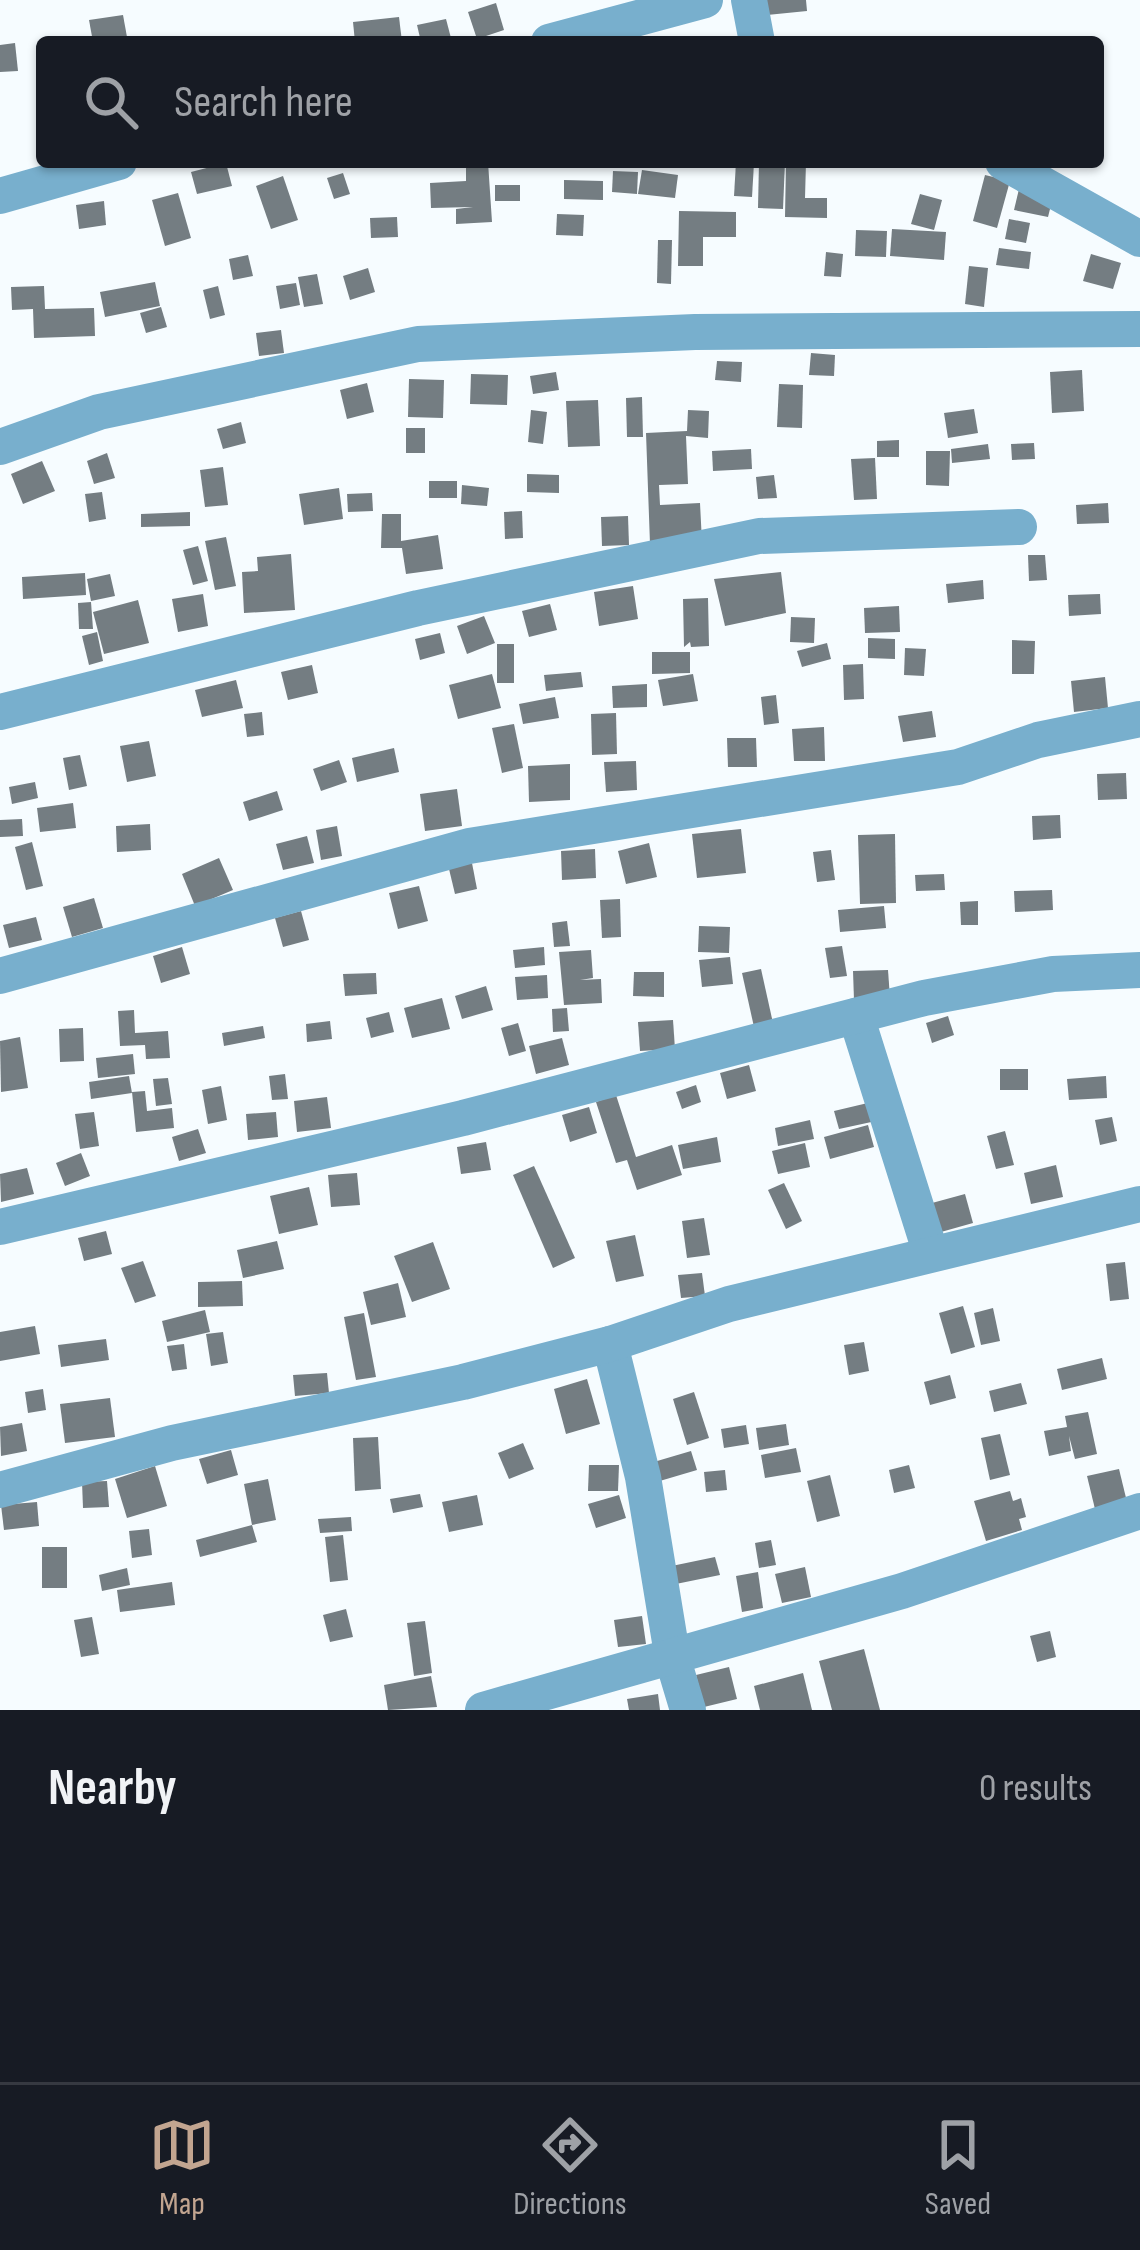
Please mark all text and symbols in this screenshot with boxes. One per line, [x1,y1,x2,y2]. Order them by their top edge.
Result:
search box [36,36,1104,168]
icon: search [78,69,144,135]
text: Search here [174,75,353,130]
text: Nearby [48,1758,177,1819]
text: 0 results [979,1765,1092,1812]
tab: Map [149,2112,215,2224]
tab: Directions [513,2112,627,2224]
tab: Saved [925,2112,991,2224]

